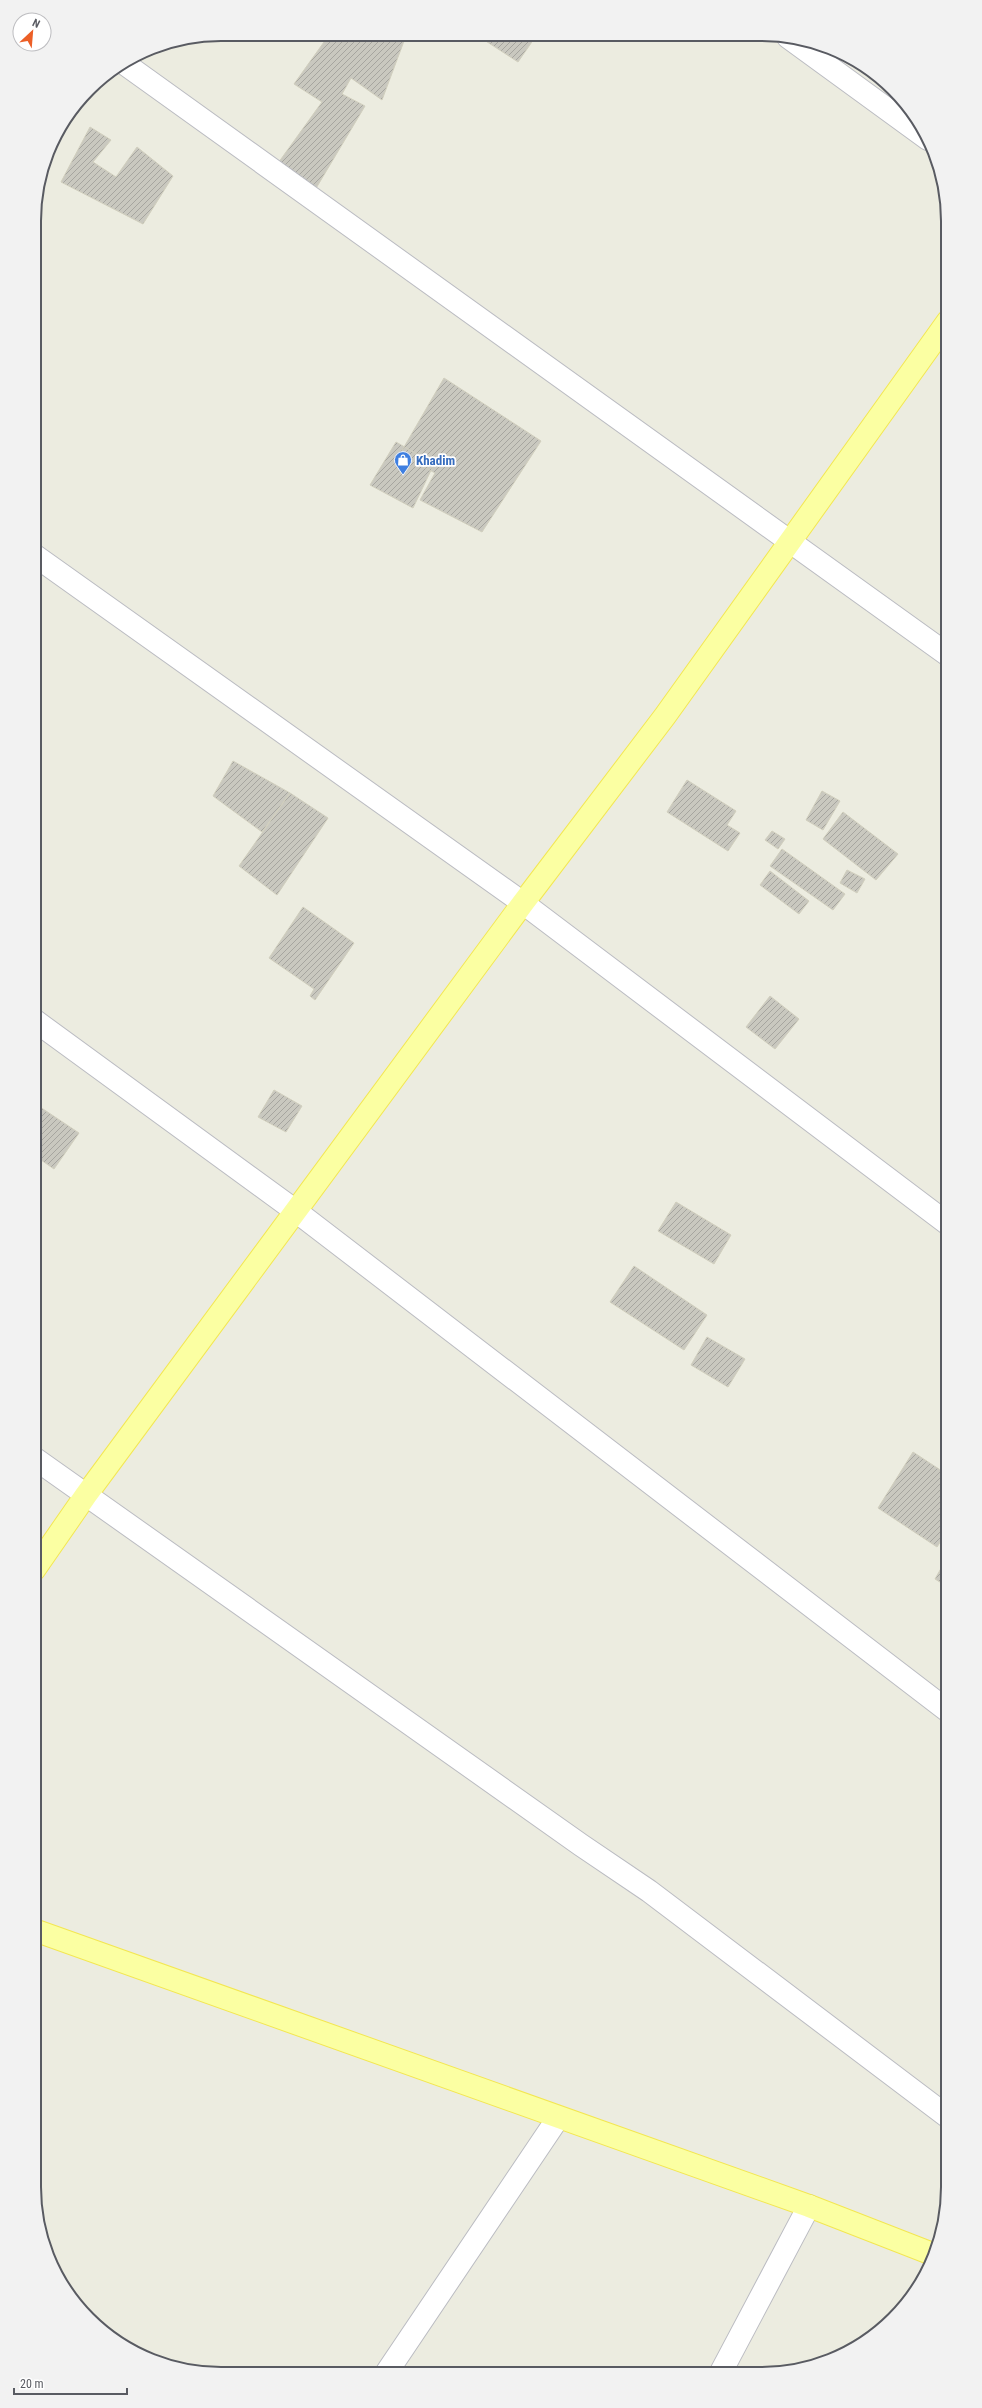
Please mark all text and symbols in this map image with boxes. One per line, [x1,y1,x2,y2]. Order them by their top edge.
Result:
north arrow [12,12,52,52]
text: N [30,16,42,31]
shop icon: Khadim [393,450,413,475]
place label: Khadim [416,453,455,468]
scale bar [14,2370,127,2396]
text: 20 m [20,2377,44,2391]

